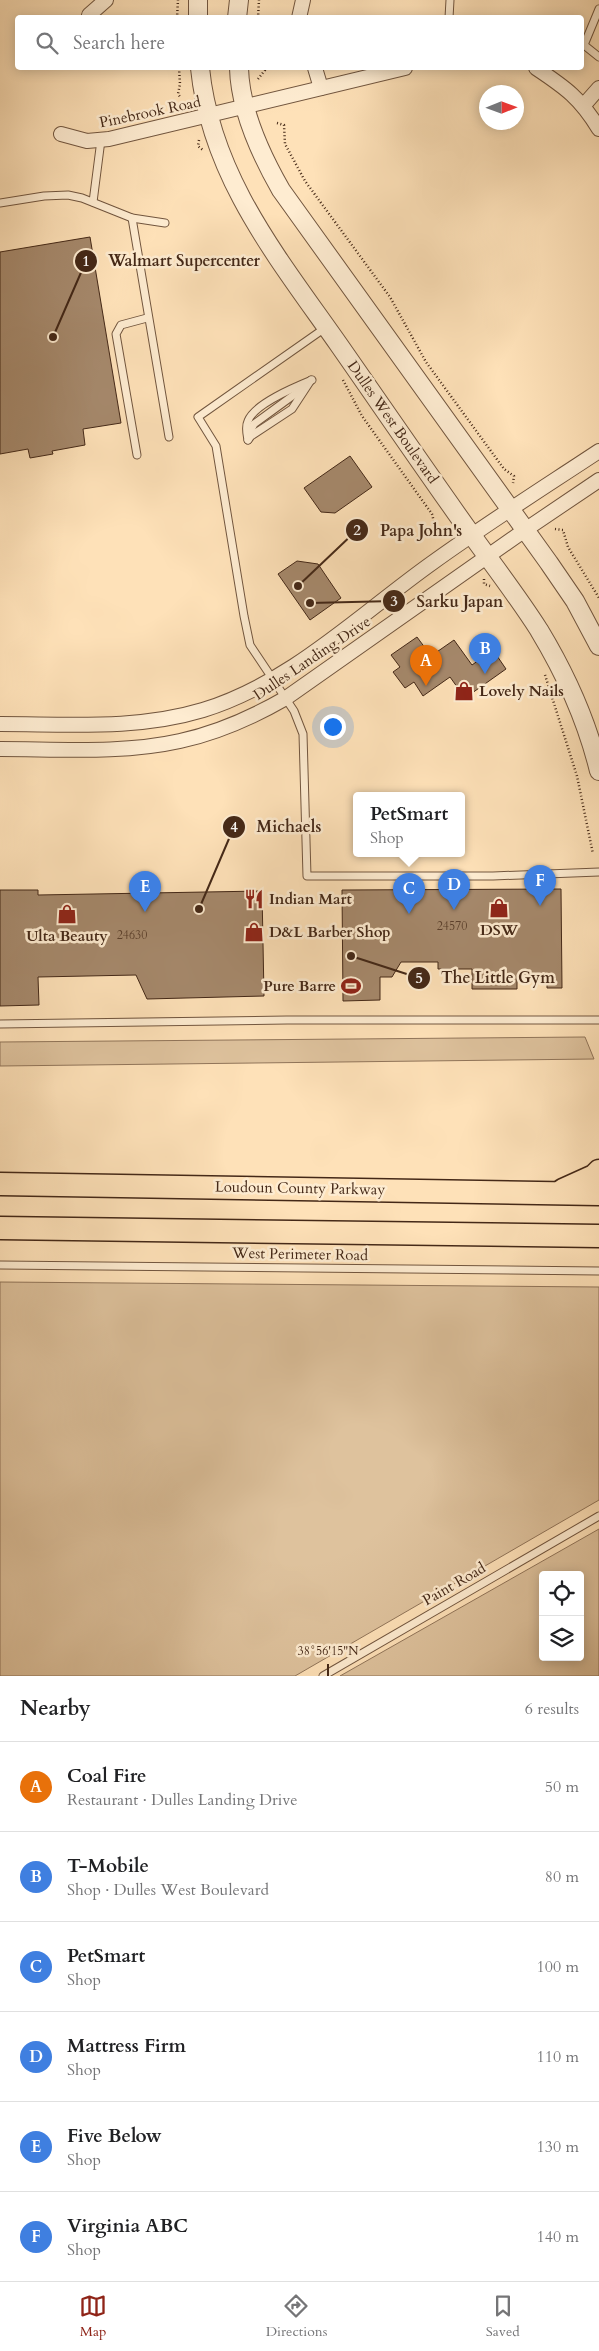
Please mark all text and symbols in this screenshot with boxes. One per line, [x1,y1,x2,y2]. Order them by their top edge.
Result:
search box [15,15,584,70]
icon: search [33,29,61,57]
text: Search here [73,30,165,56]
north arrow [479,85,524,130]
street label: Pinebrook Road [97,91,203,133]
callout: Walmart Supercenter [73,245,270,276]
text: Walmart Supercenter [107,250,260,272]
text: 1 [82,251,90,271]
street label: Dulles West Boulevard [343,357,443,487]
callout: Papa John's [345,515,472,546]
text: 2 [353,520,361,540]
text: Papa John's [380,520,462,542]
callout: Sarku Japan [382,586,514,617]
text: 3 [390,591,398,611]
text: Sarku Japan [417,591,504,613]
street label: Dulles Landing Drive [249,611,375,705]
pin: B [469,633,501,674]
pin: A [410,645,442,686]
shop icon: Lovely Nails [453,680,475,702]
place label: Lovely Nails [479,681,564,701]
your location [320,714,346,740]
popup [353,792,465,857]
text: PetSmart [370,801,448,827]
callout: Michaels [221,811,331,842]
text: Michaels [257,816,321,838]
text: 4 [230,817,238,837]
text: Shop [370,827,404,849]
pin: F [524,865,556,906]
pin: D [438,869,470,910]
pin: E [129,871,161,912]
pin: C [393,873,425,914]
restaurant icon: Indian Mart [243,888,265,910]
place label: Indian Mart [269,889,352,909]
shop icon: DSW [488,897,510,919]
shop icon: Ulta Beauty [56,903,78,925]
house number: 24570 [437,918,467,934]
place label: DSW [480,920,519,940]
shop icon: D&L Barber Shop [243,921,265,943]
place label: D&L Barber Shop [269,922,391,942]
place label: Ulta Beauty [26,926,108,946]
house number: 24630 [117,927,147,943]
callout: The Little Gym [406,962,565,993]
text: The Little Gym [441,967,555,989]
text: 5 [415,968,423,988]
sports icon: Pure Barre [340,975,362,997]
place label: Pure Barre [263,976,336,996]
street label: Loudoun County Parkway [215,1177,386,1199]
street label: West Perimeter Road [231,1243,368,1265]
street label: Paint Road [419,1558,489,1610]
map controls [539,1571,584,1661]
button: locate [539,1571,584,1616]
button: layers [539,1616,584,1661]
text: 38°56'15"N [298,1643,359,1659]
text: Nearby [20,1694,91,1723]
text: 6 results [525,1698,579,1720]
text: Coal Fire [67,1763,146,1789]
text: A [30,1776,42,1798]
text: 50 m [545,1776,579,1798]
text: Restaurant · Dulles Landing Drive [67,1789,298,1811]
text: T-Mobile [67,1853,149,1879]
text: B [30,1866,42,1888]
text: 80 m [545,1866,579,1888]
text: Shop · Dulles West Boulevard [67,1879,269,1901]
text: PetSmart [67,1943,145,1969]
text: C [30,1956,42,1978]
text: 100 m [537,1956,579,1978]
text: Shop [67,1969,101,1991]
text: Mattress Firm [67,2033,186,2059]
text: D [29,2046,43,2068]
text: 110 m [537,2046,579,2068]
text: Shop [67,2059,101,2081]
text: Five Below [67,2123,162,2149]
text: E [31,2136,41,2158]
text: 130 m [537,2136,579,2158]
text: Shop [67,2149,101,2171]
text: Virginia ABC [67,2213,188,2239]
text: F [31,2226,41,2248]
text: 140 m [537,2226,579,2248]
text: Shop [67,2239,101,2261]
tab: Map [79,2292,107,2341]
tab: Directions [266,2292,327,2341]
tab: Saved [486,2292,520,2341]

